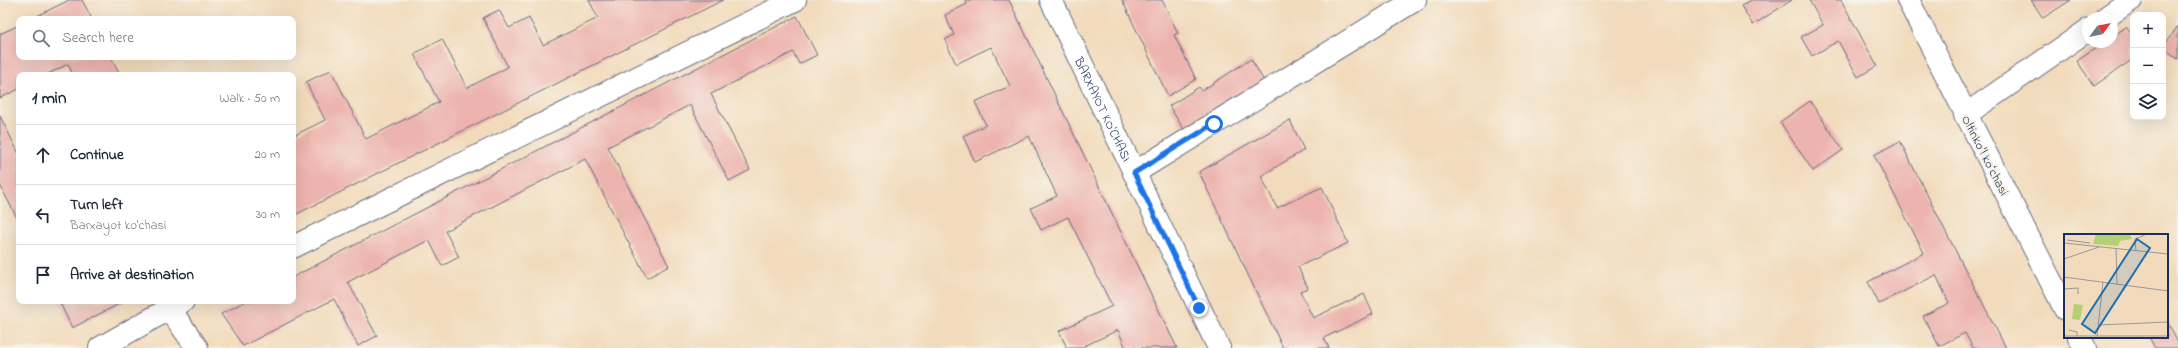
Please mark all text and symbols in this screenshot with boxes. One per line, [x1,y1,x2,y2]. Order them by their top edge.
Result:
north arrow [2082,12,2118,48]
map controls [2130,12,2166,120]
button: + [2130,12,2166,48]
search box [16,16,296,60]
icon: search [30,27,52,49]
text: Search here [62,27,134,49]
button: − [2130,48,2166,84]
street label: BARXAYOT KO'CHASI [1068,53,1136,165]
button: layers [2130,84,2166,120]
text: 1 min [32,86,66,111]
text: Walk · 50 m [219,89,280,108]
street label: Oltinkoʻl koʻchasi [1956,112,2013,199]
route start [1205,115,1223,133]
icon: ahead [32,144,54,166]
text: Continue [70,144,124,166]
text: 20 m [255,145,280,164]
text: Turn left [70,194,123,216]
icon: left [32,204,54,226]
text: 30 m [256,205,280,224]
text: Barxayot ko'chasi [70,216,166,235]
inset map [2064,234,2168,338]
icon: arrive [32,264,54,286]
text: Arrive at destination [70,264,194,286]
route end [1190,299,1208,317]

